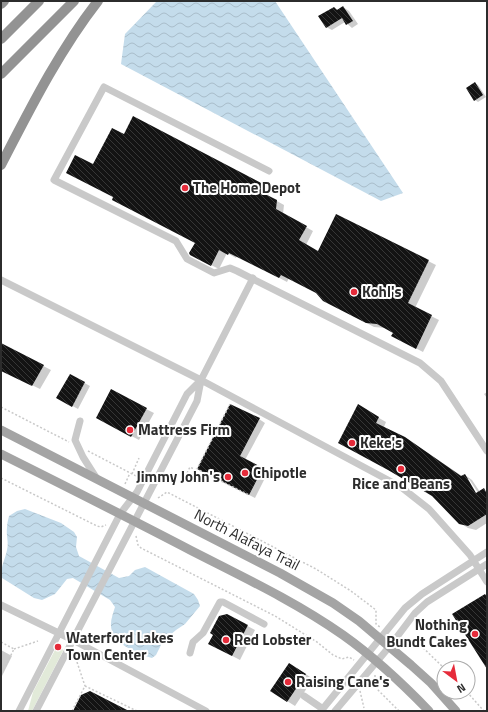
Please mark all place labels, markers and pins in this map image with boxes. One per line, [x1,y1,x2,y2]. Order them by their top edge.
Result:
place label: The Home Depot [193,176,301,199]
marker: The Home Depot [180,183,190,193]
place label: Kohl's [362,280,402,303]
marker: Kohl's [349,287,359,297]
place label: Mattress Firm [138,418,230,441]
marker: Mattress Firm [125,425,135,435]
place label: Keke's [360,431,402,454]
marker: Keke's [347,438,357,448]
place label: Chipotle [253,461,307,484]
marker: Rice and Beans [396,464,406,474]
place label: Jimmy John's [136,465,220,488]
marker: Chipotle [240,468,250,478]
marker: Jimmy John's [223,472,233,482]
place label: Rice and Beans [352,472,450,495]
place label: Nothing Bundt Cakes [386,613,467,653]
place label: Waterford Lakes Town Center [66,626,174,666]
place label: Red Lobster [234,628,312,651]
marker: Nothing Bundt Cakes [470,629,480,639]
marker: Red Lobster [221,635,231,645]
marker: Waterford Lakes Town Center [53,642,63,652]
place label: Raising Cane's [296,670,390,693]
marker: Raising Cane's [283,677,293,687]

